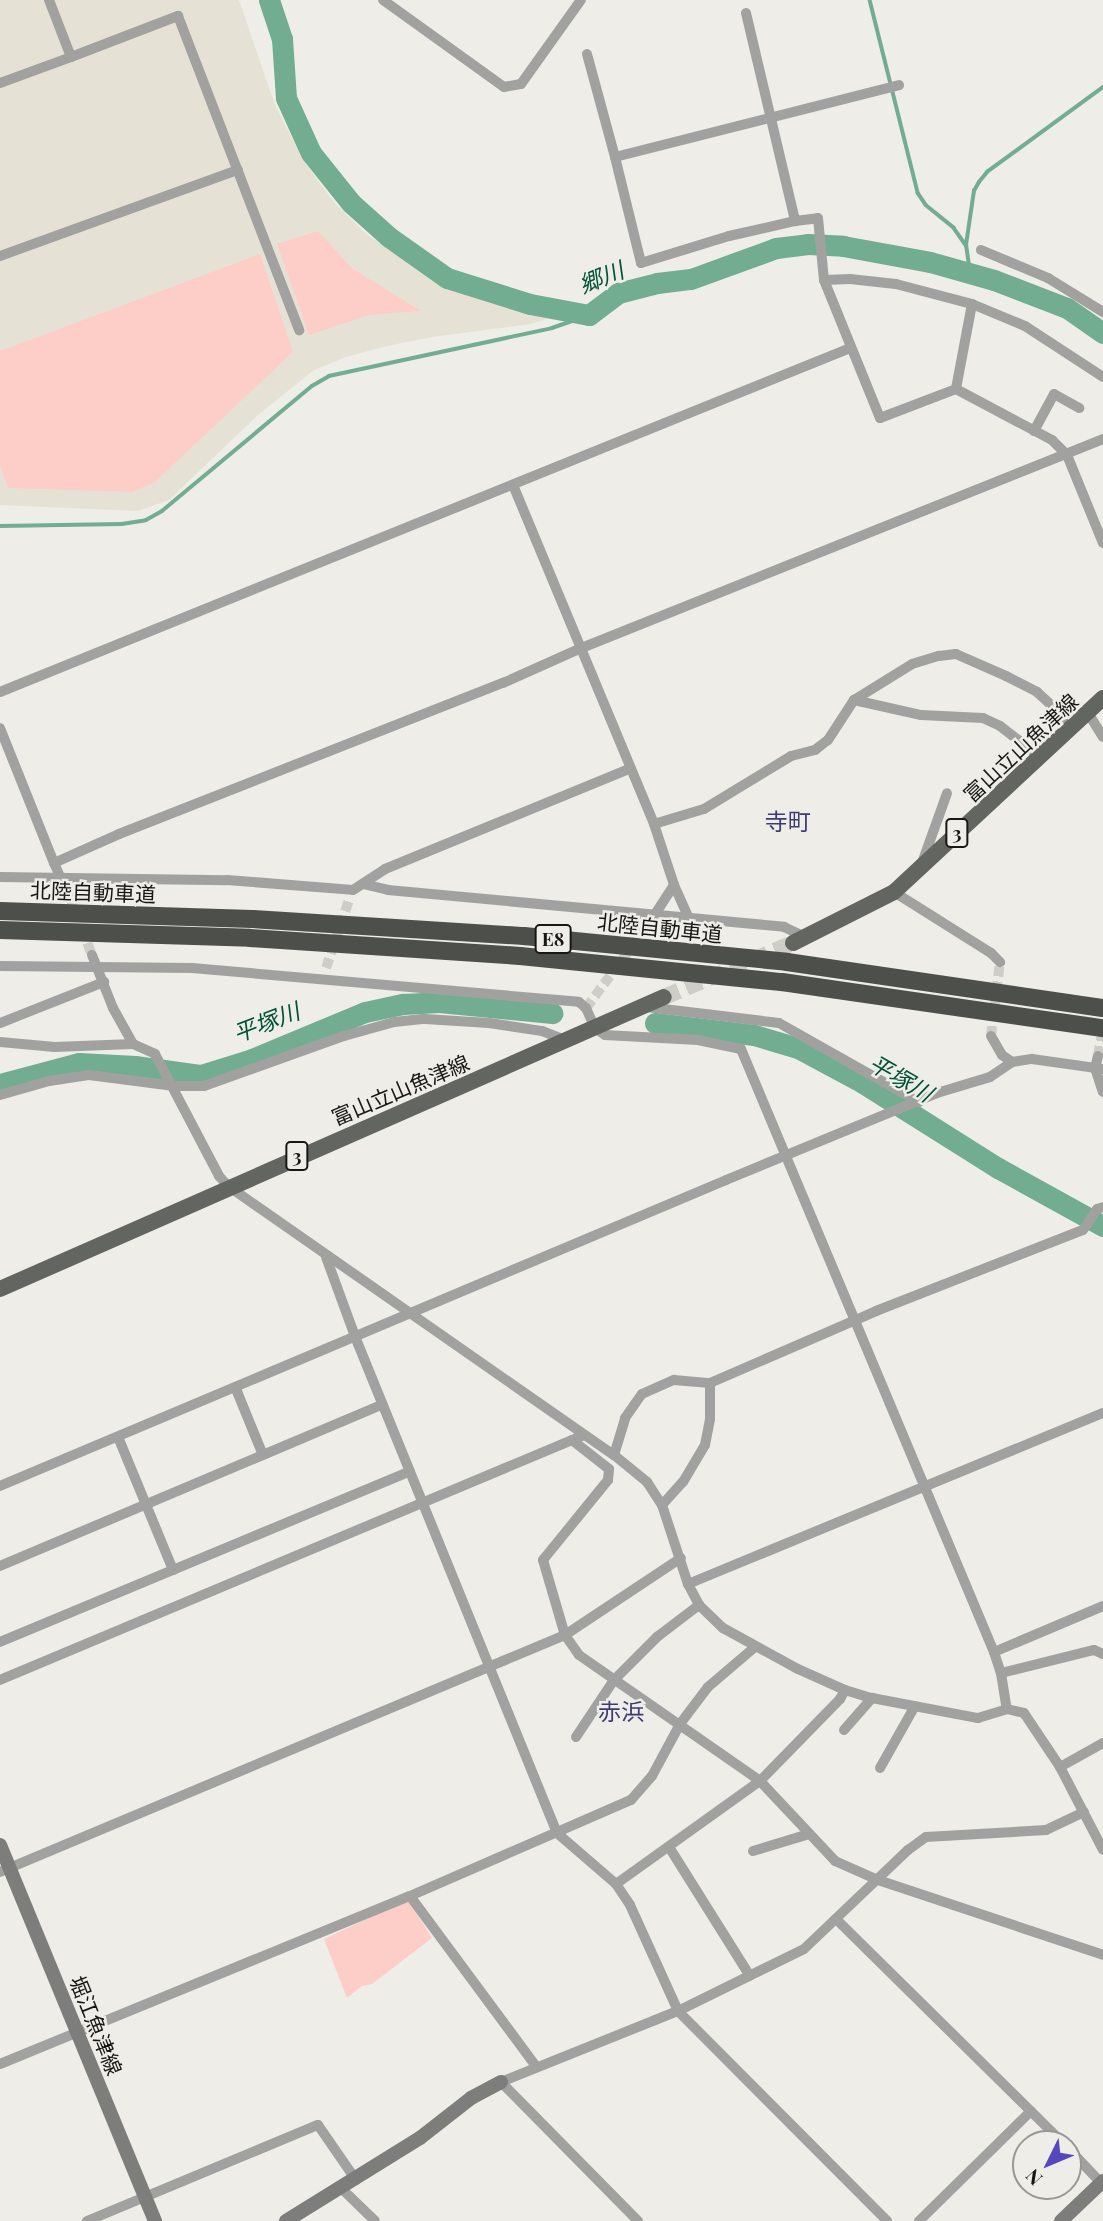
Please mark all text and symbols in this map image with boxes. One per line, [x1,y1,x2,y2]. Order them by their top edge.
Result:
water label: 郷川 [575,256,627,298]
street label: 富山立山魚津線 [958,688,1082,806]
district label: 寺町 [765,807,811,835]
road number: 3 [945,818,969,848]
street label: 北陸自動車道 [30,876,156,906]
street label: 北陸自動車道 [596,908,724,946]
road number: E8 [534,923,572,954]
water label: 平塚川 [229,997,303,1047]
street label: 富山立山魚津線 [327,1049,473,1129]
water label: 平塚川 [864,1049,938,1107]
road number: 3 [285,1140,309,1172]
district label: 赤浜 [598,1697,644,1725]
street label: 堀江魚津線 [66,1972,128,2078]
north arrow [1012,2130,1082,2200]
text: N [1019,2164,1047,2192]

